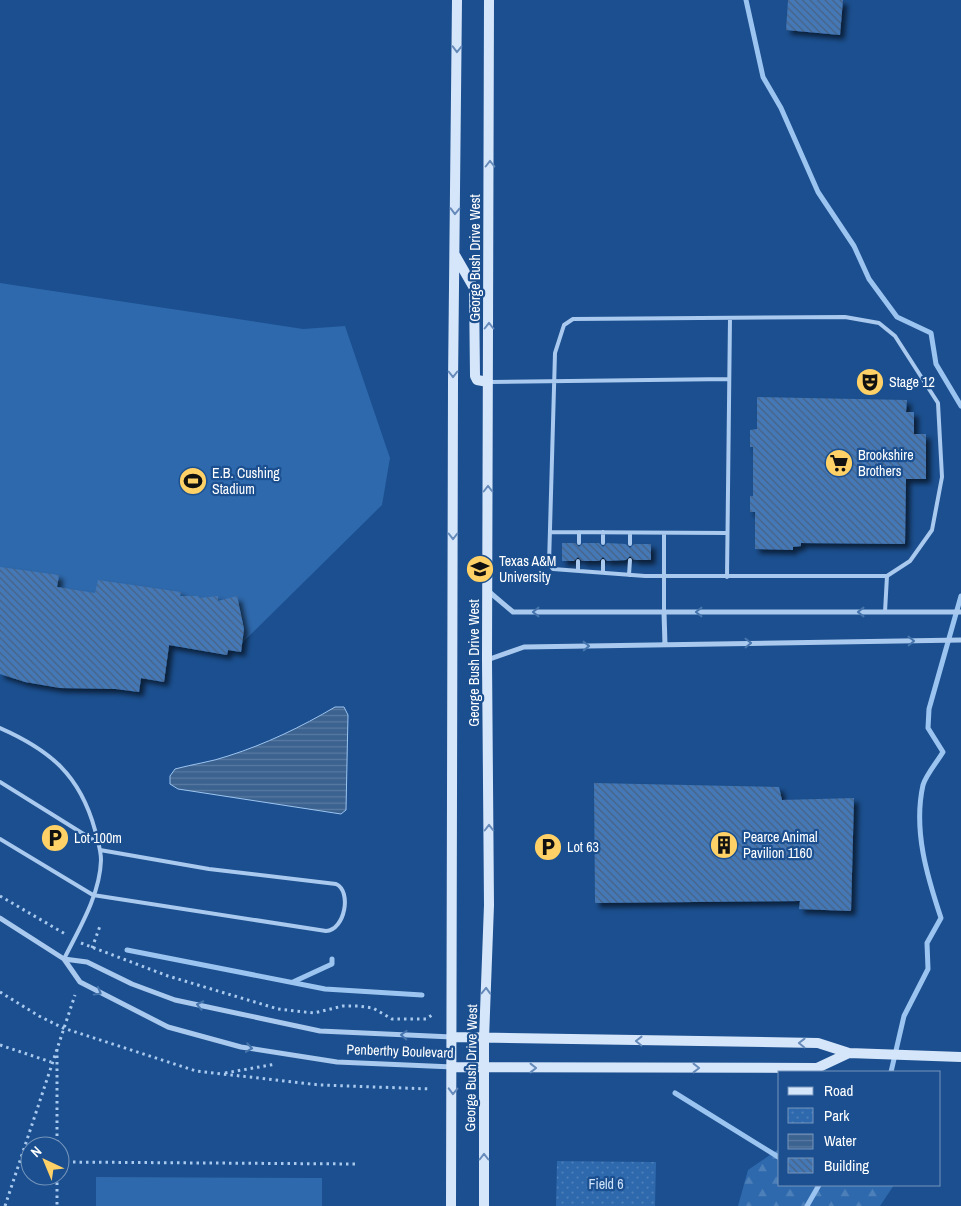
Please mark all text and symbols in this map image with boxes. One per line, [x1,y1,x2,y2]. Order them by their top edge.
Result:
one-way arrow [451,45,462,53]
one-way arrow [485,159,495,167]
street label: George Bush Drive West [466,194,484,322]
one-way arrow [450,208,460,215]
one-way arrow [484,322,494,330]
theatre icon: Stage 12 [855,367,885,397]
one-way arrow [448,370,458,378]
place label: Stage 12 [889,373,935,391]
place label: Brookshire Brothers [858,446,914,480]
supermarket icon: Brookshire Brothers [824,448,854,478]
place label: E.B. Cushing Stadium [212,464,280,498]
sports icon: E.B. Cushing Stadium [178,466,208,496]
one-way arrow [483,484,493,492]
one-way arrow [448,532,458,540]
place label: Texas A&M University [499,552,556,586]
school or university icon: Texas A&M University [465,554,495,584]
street label: George Bush Drive West [465,599,483,727]
one-way arrow [532,607,540,617]
one-way arrow [694,607,702,617]
one-way arrow [857,607,864,617]
one-way arrow [907,636,915,646]
one-way arrow [745,638,753,648]
one-way arrow [582,641,590,651]
parking icon: Lot 100m [40,823,70,853]
one-way arrow [484,824,494,832]
place label: Pearce Animal Pavilion 1160 [743,828,818,862]
place label: Lot 100m [74,829,122,847]
building icon: Pearce Animal Pavilion 1160 [709,830,739,860]
parking icon: Lot 63 [533,832,563,862]
place label: Lot 63 [567,838,599,856]
one-way arrow [92,986,101,996]
one-way arrow [481,986,491,994]
one-way arrow [195,1001,204,1011]
street label: George Bush Drive West [461,1004,481,1132]
one-way arrow [400,1029,408,1040]
one-way arrow [635,1036,642,1046]
one-way arrow [797,1038,805,1048]
street label: Penberthy Boulevard [346,1040,454,1062]
one-way arrow [245,1042,254,1052]
one-way arrow [530,1063,538,1073]
one-way arrow [692,1063,700,1073]
legend [778,1071,941,1186]
text: Road [824,1080,853,1101]
one-way arrow [447,1087,458,1095]
text: Park [824,1105,850,1126]
text: Water [824,1130,856,1151]
north arrow [20,1136,70,1186]
text: N [27,1142,45,1161]
one-way arrow [479,1153,489,1161]
text: Building [824,1155,869,1176]
park label: Field 6 [588,1175,624,1193]

